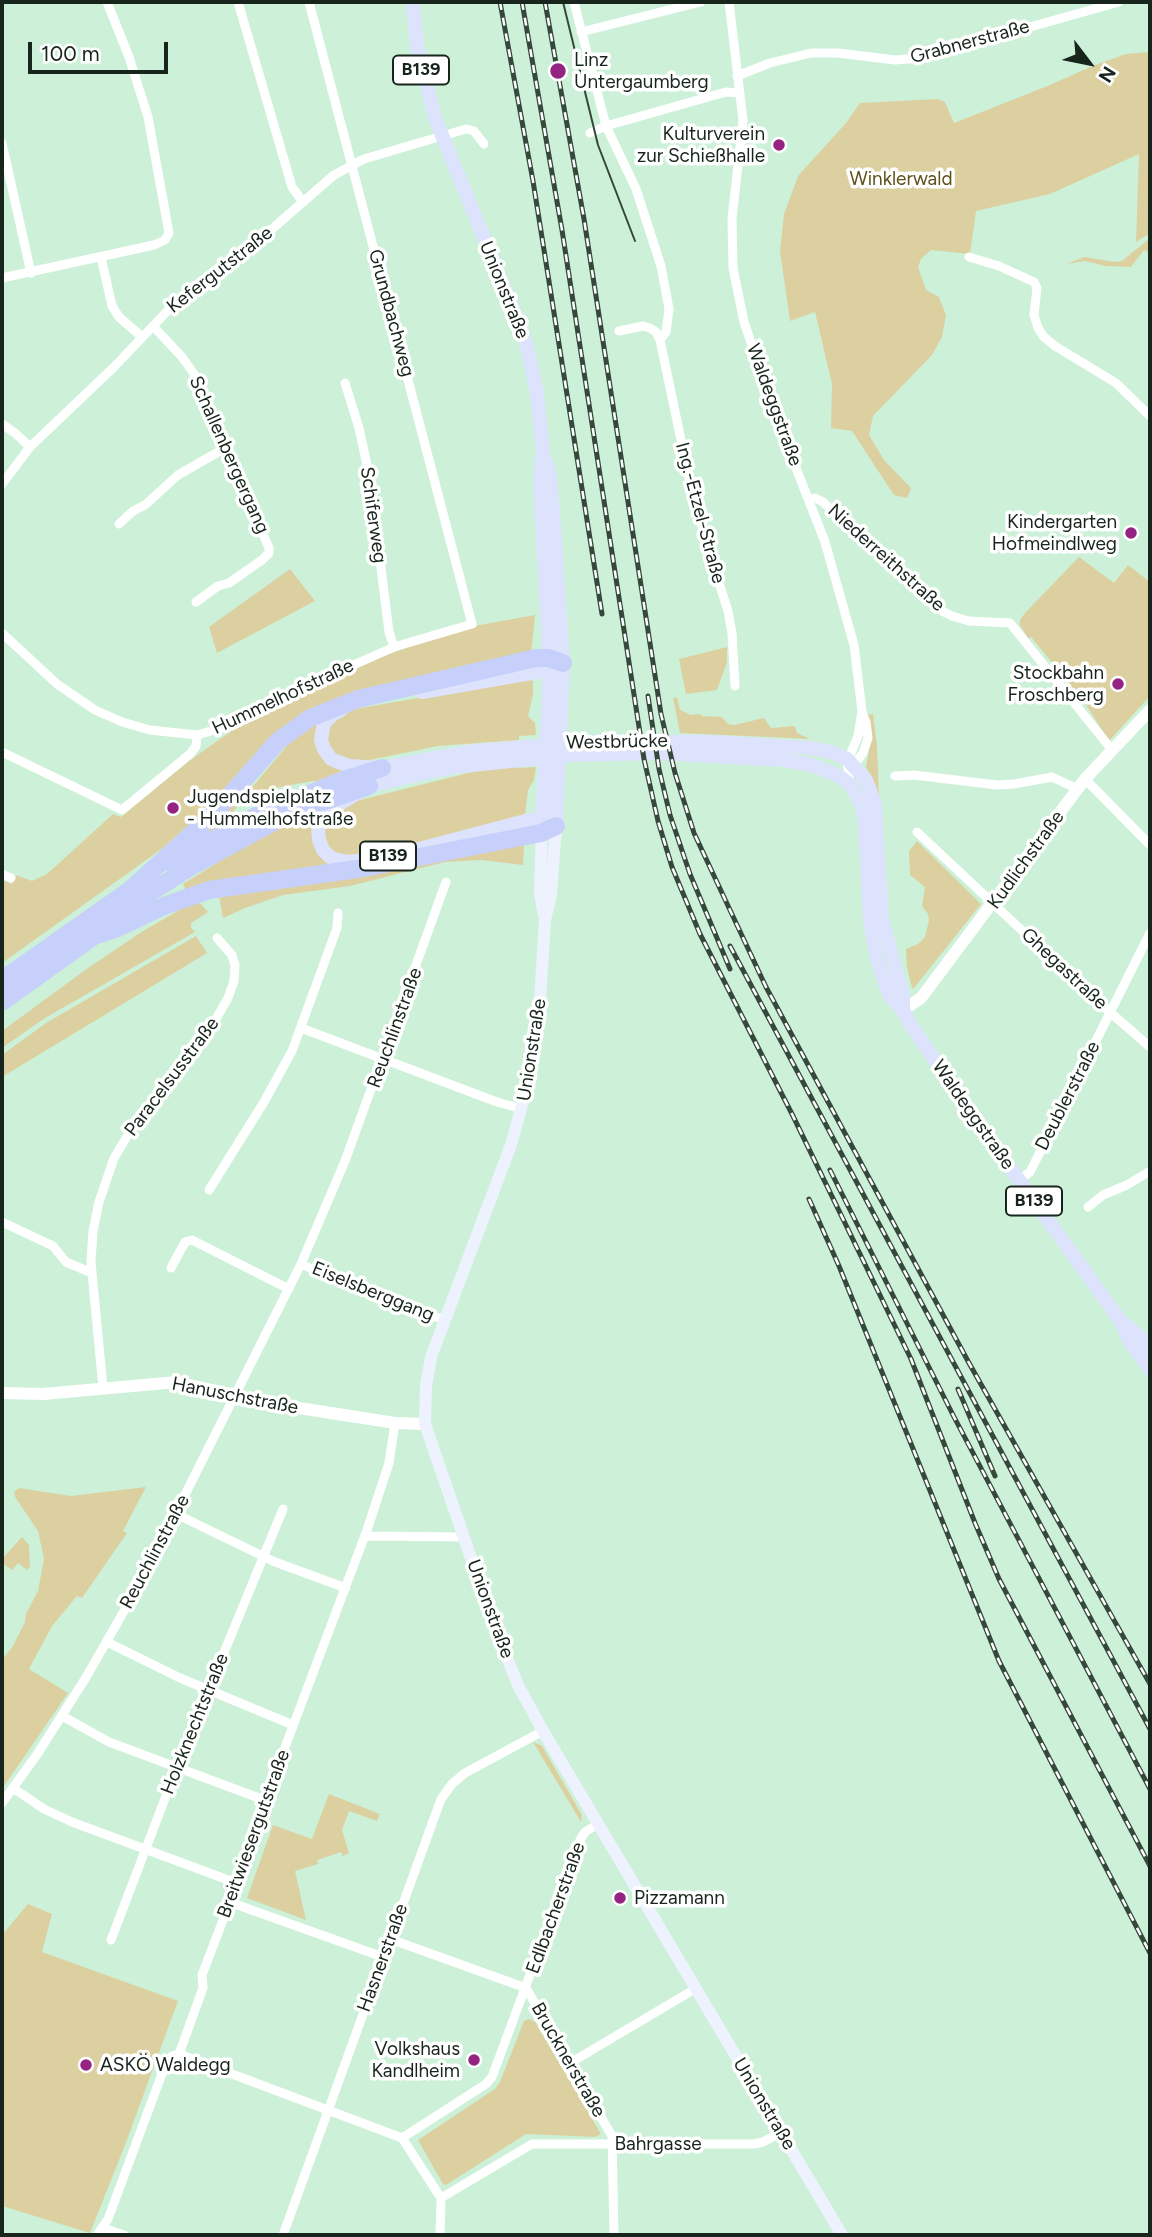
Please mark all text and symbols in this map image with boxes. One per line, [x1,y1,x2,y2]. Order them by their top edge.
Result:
street label: Grabnerstraße [908,15,1032,69]
scale bar [32,28,172,72]
north arrow [1054,28,1124,98]
text: 100 m [41,41,100,66]
place label: Linz Untergaumberg [574,49,709,93]
road number: B139 [393,56,449,84]
marker: Linz Untergaumberg [548,61,568,81]
text: N [1094,62,1121,87]
place label: Kulturverein zur Schießhalle [637,123,765,167]
marker: Kulturverein zur Schießhalle [771,137,787,153]
park label: Winklerwald [849,168,953,190]
street label: Kefergutstraße [163,222,277,318]
street label: Unionstraße [474,238,534,342]
street label: Grundbachweg [363,247,419,379]
street label: Waldeggstraße [741,341,807,469]
street label: Schallenbergergang [184,373,274,537]
street label: Ing.-Etzel-Straße [670,440,730,586]
street label: Schiferweg [355,465,391,565]
street label: Niederreithstraße [823,499,949,617]
place label: Kindergarten Hofmeindlweg [992,511,1117,555]
marker: Kindergarten Hofmeindlweg [1123,525,1139,541]
street label: Hummelhofstraße [209,654,357,740]
place label: Stockbahn Froschberg [1008,662,1104,706]
marker: Stockbahn Froschberg [1110,676,1126,692]
street label: Westbrücke [566,730,668,754]
place label: Jugendspielplatz - Hummelhofstraße [187,786,353,830]
marker: Jugendspielplatz - Hummelhofstraße [165,800,181,816]
street label: Kudlichstraße [983,806,1069,914]
road number: B139 [360,842,416,870]
street label: Ghegastraße [1016,923,1112,1015]
street label: Reuchlinstraße [363,965,427,1091]
street label: Unionstraße [513,997,551,1103]
street label: Paracelsusstraße [120,1013,224,1141]
street label: Deublerstraße [1031,1038,1105,1154]
street label: Waldeggstraße [927,1056,1019,1174]
road number: B139 [1006,1186,1062,1216]
street label: Eiselsberggang [309,1257,437,1327]
street label: Hanuschstraße [170,1373,300,1419]
street label: Reuchlinstraße [115,1491,195,1613]
street label: Unionstraße [462,1557,518,1661]
street label: Holzknechtstraße [156,1650,234,1798]
street label: Breitwiesergutstraße [213,1747,295,1921]
street label: Edlbacherstraße [522,1839,590,1977]
place label: Pizzamann [634,1887,725,1909]
marker: Pizzamann [612,1890,628,1906]
street label: Hasnerstraße [353,1901,413,2015]
street label: Brucknerstraße [526,1999,610,2121]
place label: Volkshaus Kandlheim [371,2038,460,2082]
marker: Volkshaus Kandlheim [466,2052,482,2068]
place label: ASKÖ Waldegg [100,2054,231,2076]
street label: Unionstraße [728,2054,800,2154]
marker: ASKÖ Waldegg [78,2057,94,2073]
street label: Bahrgasse [614,2133,702,2155]

